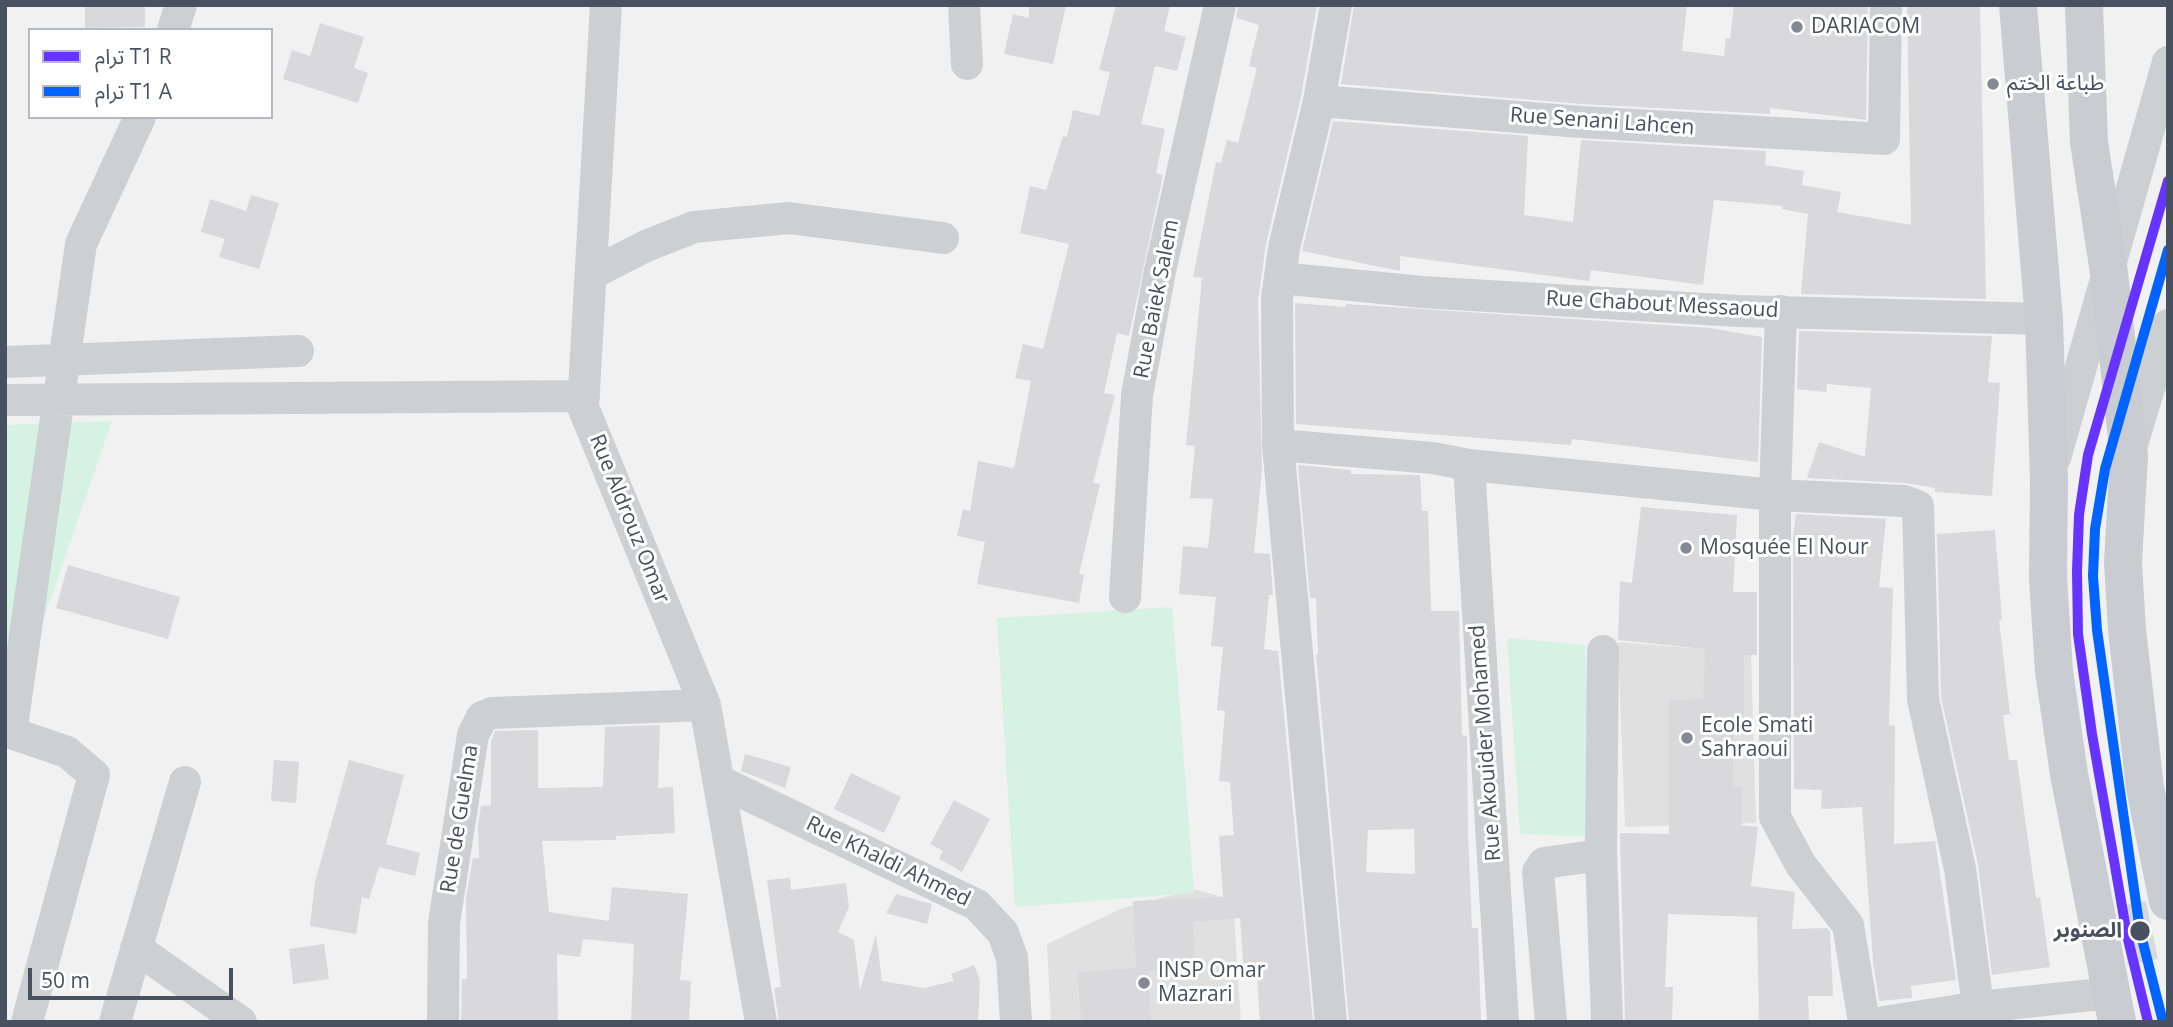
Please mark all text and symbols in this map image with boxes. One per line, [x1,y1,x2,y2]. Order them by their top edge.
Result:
place label: DARIACOM [1811,14,1920,40]
marker: DARIACOM [1789,19,1805,35]
legend [28,28,273,119]
text: ترام T1 R [95,42,172,70]
place label: طباعة الختم [2007,71,2104,97]
marker: طباعة الختم [1985,76,2001,92]
text: ترام T1 A [95,77,172,105]
street label: Rue Senani Lahcen [1509,103,1695,141]
street label: Rue Baiek Salem [1129,217,1185,381]
street label: Rue Chabout Messaoud [1545,286,1779,324]
street label: Rue Aldrouz Omar [584,431,674,607]
place label: Mosquée El Nour [1700,535,1869,561]
marker: Mosquée El Nour [1678,540,1694,556]
street label: Rue Akouider Mohamed [1465,624,1507,862]
place label: Ecole Smati Sahraoui [1701,713,1813,763]
marker: Ecole Smati Sahraoui [1679,730,1695,746]
street label: Rue de Guelma [436,743,484,895]
street label: Rue Khaldi Ahmed [802,811,974,913]
place label: الصنوبر [2054,918,2122,944]
marker: الصنوبر [2128,919,2152,943]
scale bar [32,954,236,998]
place label: INSP Omar Mazrari [1158,958,1265,1008]
text: 50 m [41,966,90,994]
marker: INSP Omar Mazrari [1136,975,1152,991]

